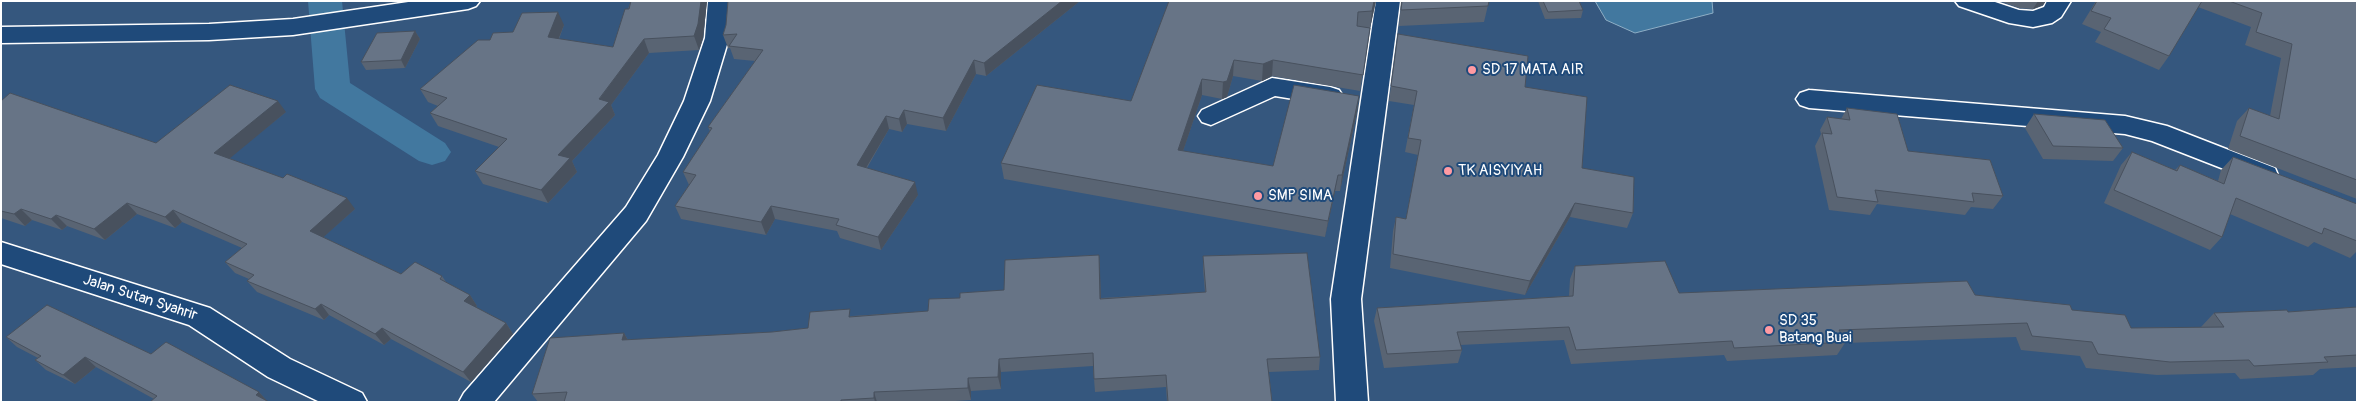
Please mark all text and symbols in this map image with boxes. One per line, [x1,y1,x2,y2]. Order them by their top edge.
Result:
place label: SD 17 MATA AIR [1482,61,1583,79]
marker: SD 17 MATA AIR [1466,64,1478,76]
place label: TK AISYIYAH [1458,162,1542,180]
marker: TK AISYIYAH [1442,165,1454,177]
place label: SMP SIMA [1268,187,1333,205]
marker: SMP SIMA [1252,190,1264,202]
street label: Jalan Sutan Syahrir [81,271,199,325]
place label: SD 35 Batang Buai [1779,312,1852,347]
marker: SD 35 Batang Buai [1763,324,1775,336]

